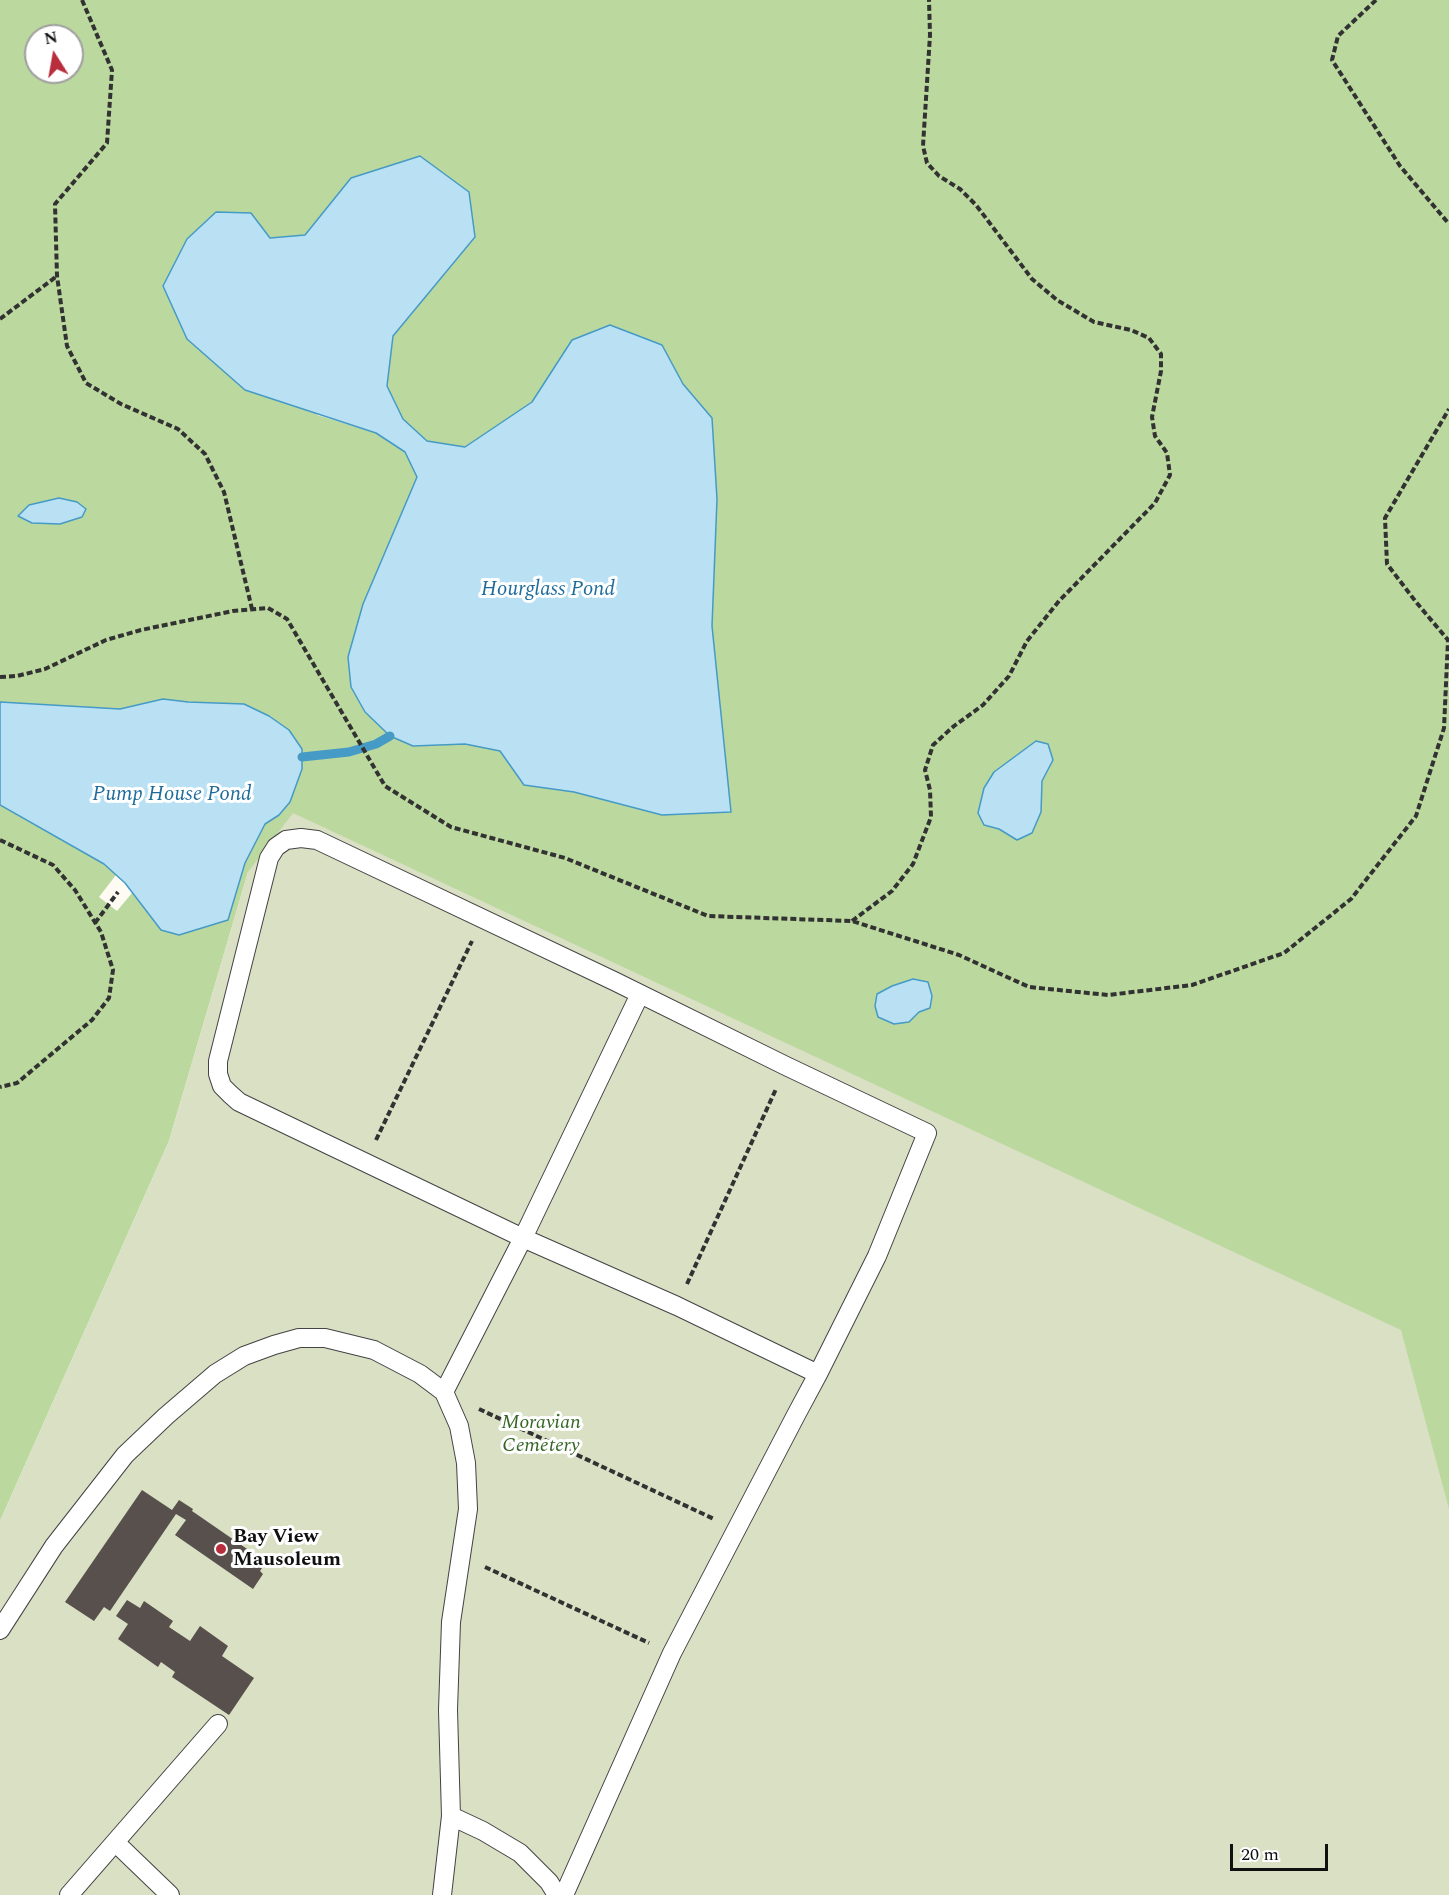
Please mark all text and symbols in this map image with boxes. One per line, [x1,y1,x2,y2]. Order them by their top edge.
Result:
north arrow [24,24,84,84]
text: N [42,25,60,51]
water label: Hourglass Pond [481,578,615,604]
water label: Pump House Pond [92,783,252,809]
park label: Moravian Cemetery [501,1412,581,1459]
place label: Bay View Mausoleum [233,1526,341,1573]
marker: Bay View Mausoleum [214,1542,228,1556]
scale bar [1233,1832,1330,1870]
text: 20 m [1241,1841,1279,1868]

